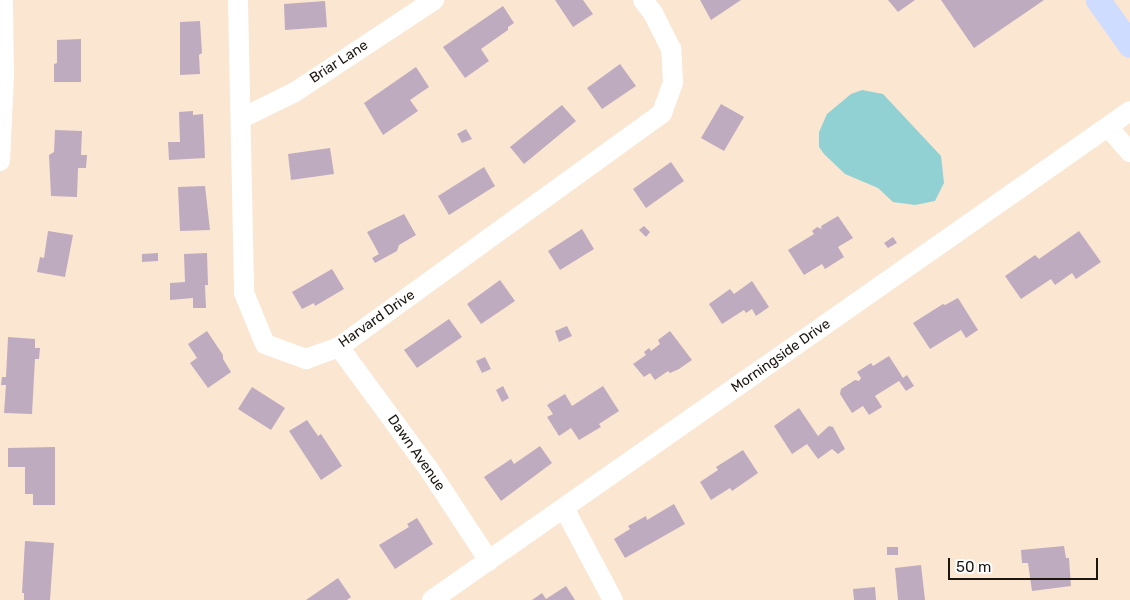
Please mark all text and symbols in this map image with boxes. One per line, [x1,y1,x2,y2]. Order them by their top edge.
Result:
street label: Briar Lane [307,37,371,87]
street label: Harvard Drive [336,287,418,351]
street label: Morningside Drive [728,316,834,396]
street label: Dawn Avenue [383,412,449,494]
scale bar [950,548,1100,580]
text: 50 m [956,558,991,576]

